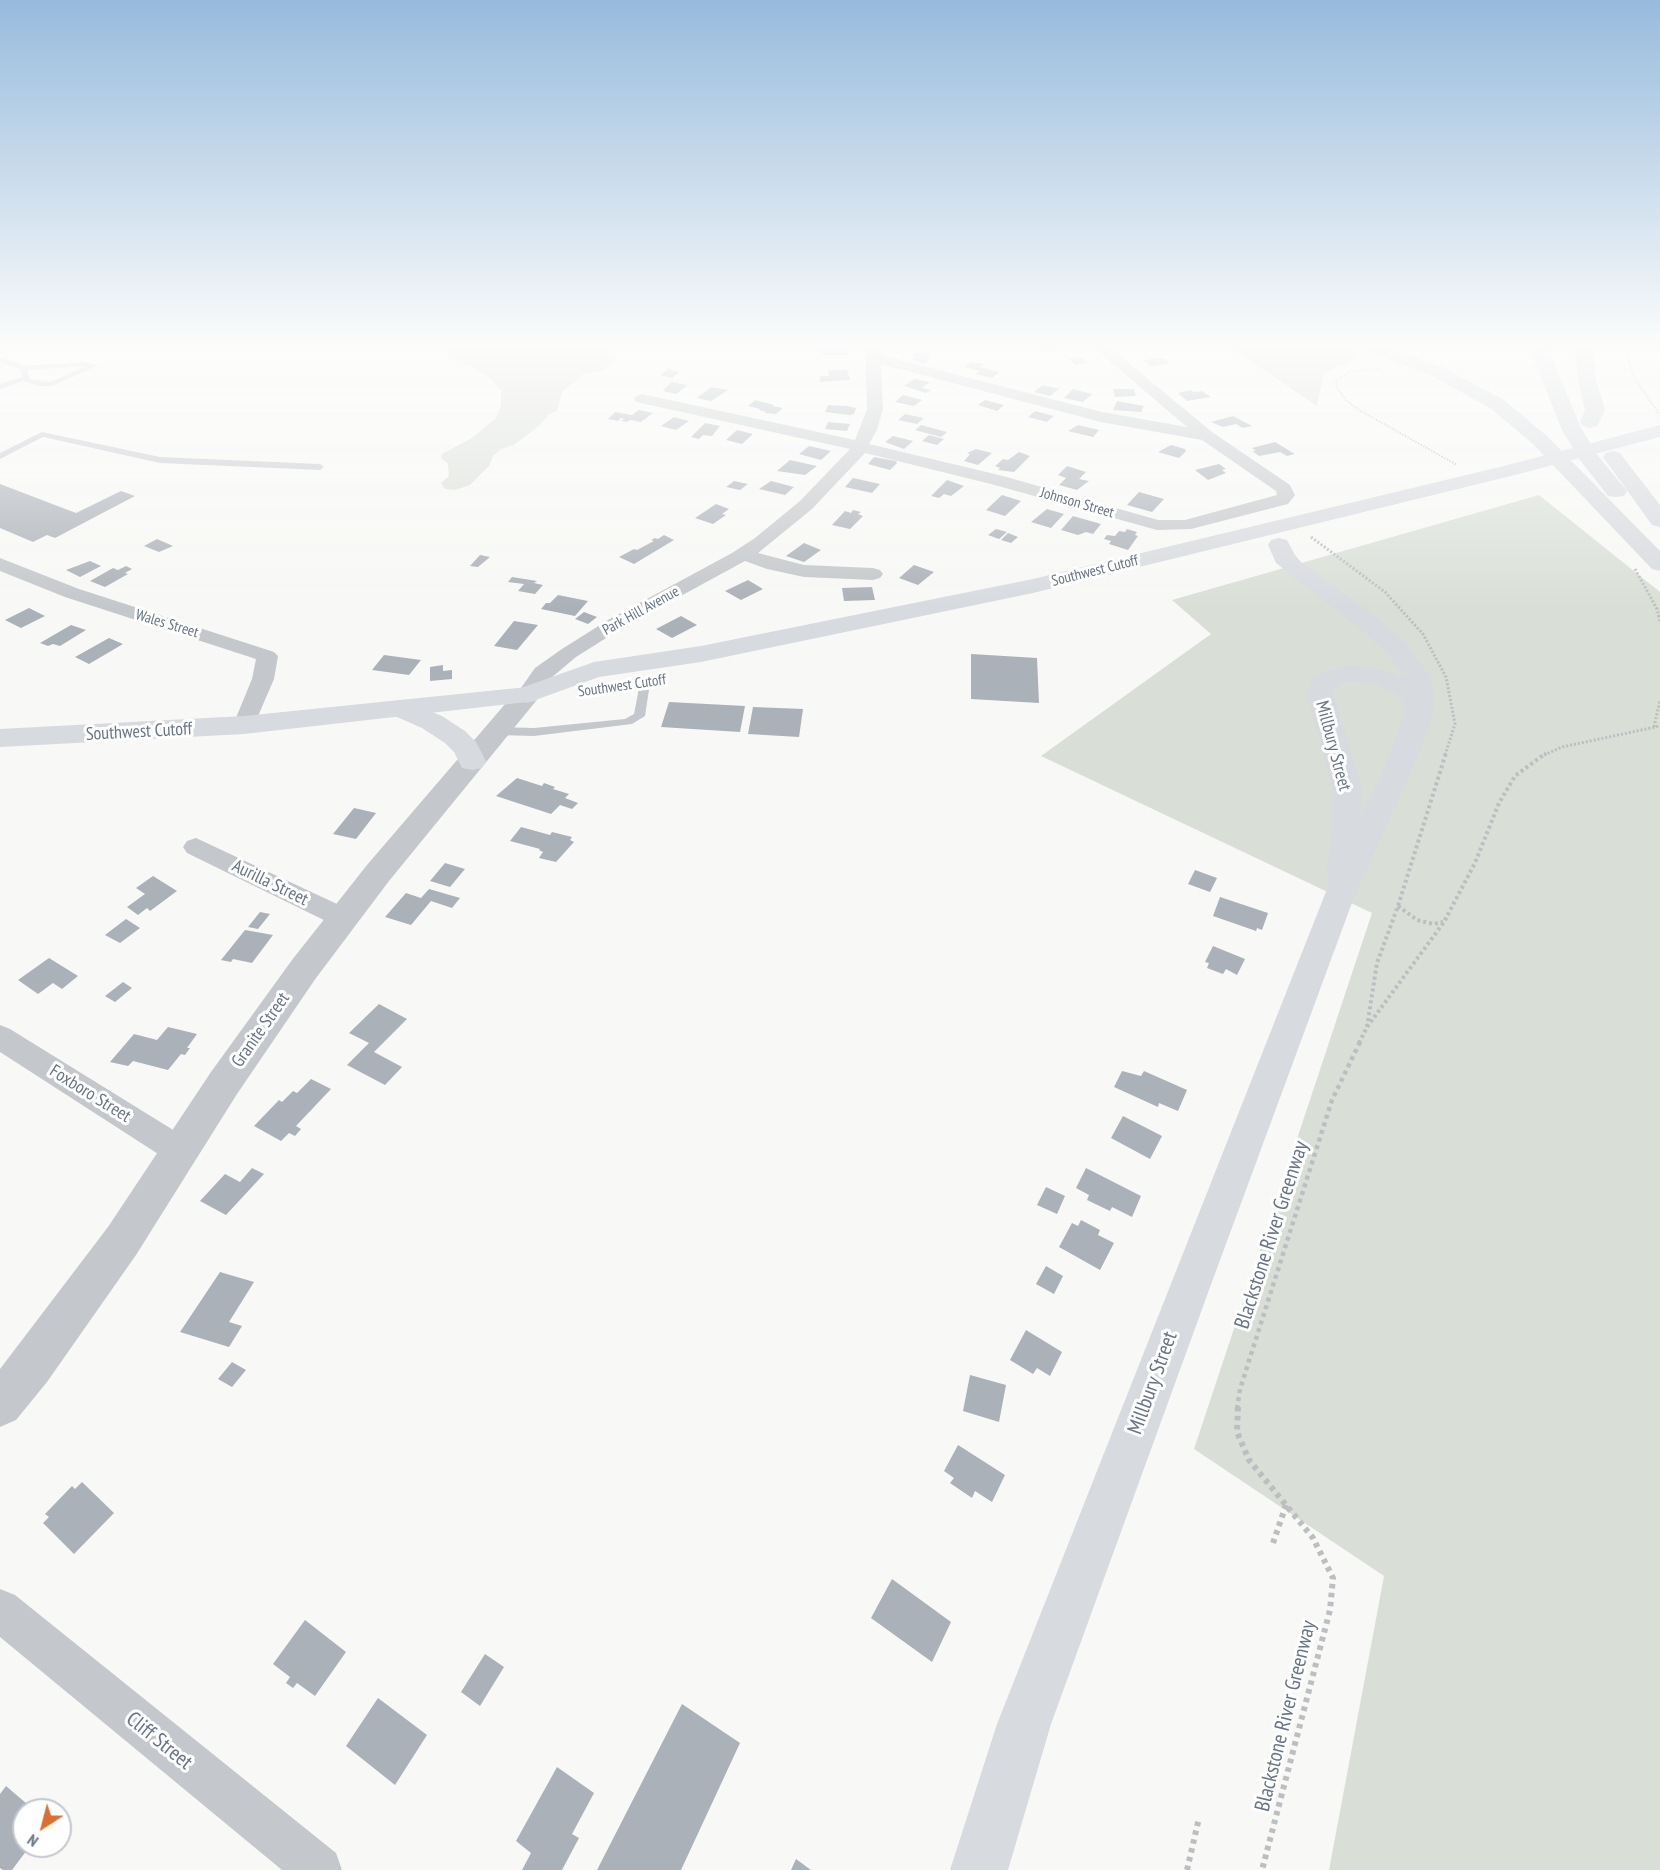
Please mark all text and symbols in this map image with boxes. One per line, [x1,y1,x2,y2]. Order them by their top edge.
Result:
street label: Johnson Street [1038,484,1116,522]
street label: Southwest Cutoff [1050,552,1140,590]
street label: Park Hill Avenue [600,583,682,639]
street label: Wales Street [133,606,201,642]
street label: Southwest Cutoff [577,671,667,701]
street label: Millbury Street [1311,699,1355,793]
street label: Southwest Cutoff [85,718,193,746]
street label: Aurilla Street [228,855,312,911]
street label: Granite Street [227,989,295,1071]
street label: Foxboro Street [45,1061,135,1127]
street label: Blackstone River Greenway [1230,1138,1314,1332]
street label: Millbury Street [1123,1328,1183,1438]
street label: Blackstone River Greenway [1250,1618,1322,1814]
street label: Cliff Street [121,1707,197,1775]
north arrow [12,1798,72,1858]
text: N [23,1830,42,1852]

